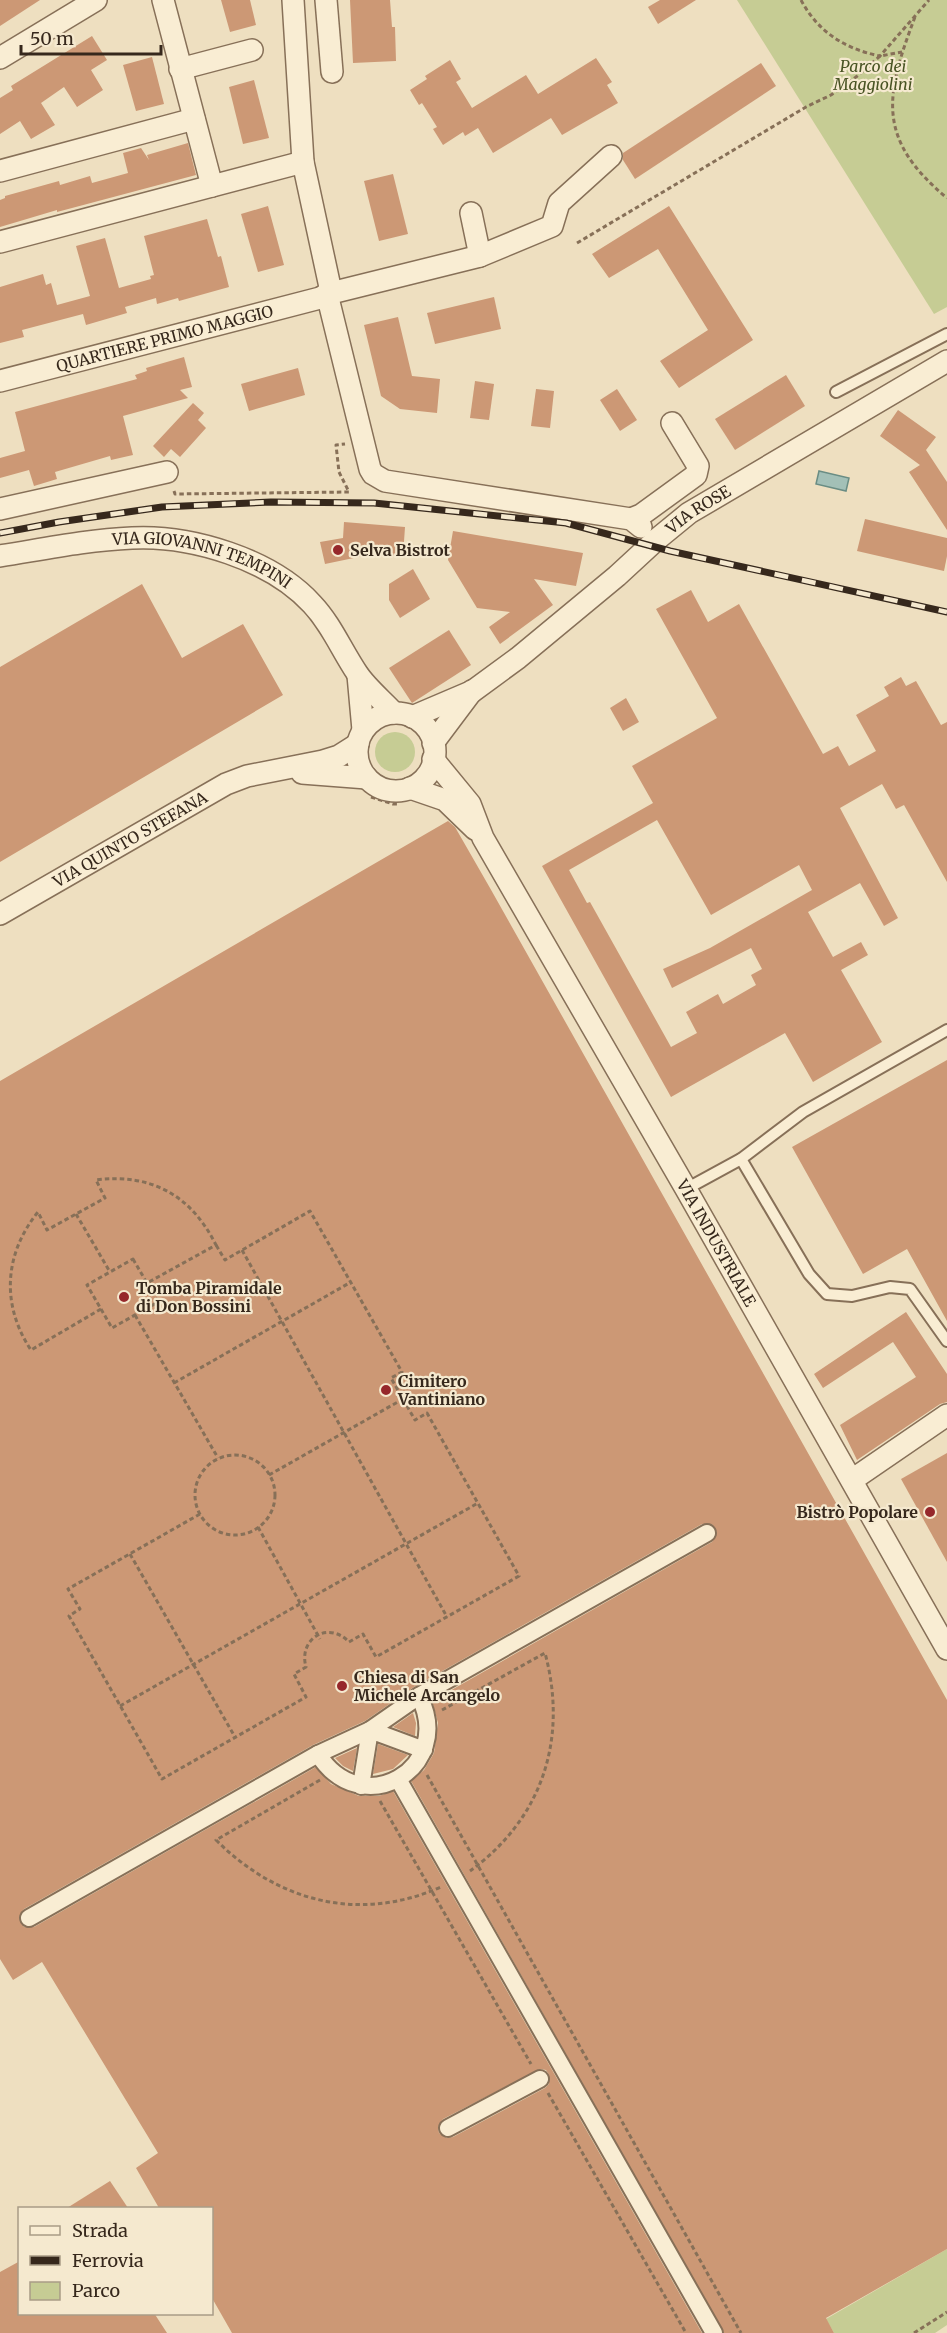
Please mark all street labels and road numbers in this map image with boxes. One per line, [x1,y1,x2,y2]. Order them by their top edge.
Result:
street label: QUARTIERE PRIMO MAGGIO [54,300,276,376]
street label: VIA ROSE [661,480,735,539]
street label: VIA GIOVANNI TEMPINI [110,528,296,593]
street label: VIA QUINTO STEFANA [49,787,211,892]
street label: VIA INDUSTRIALE [672,1175,761,1311]

